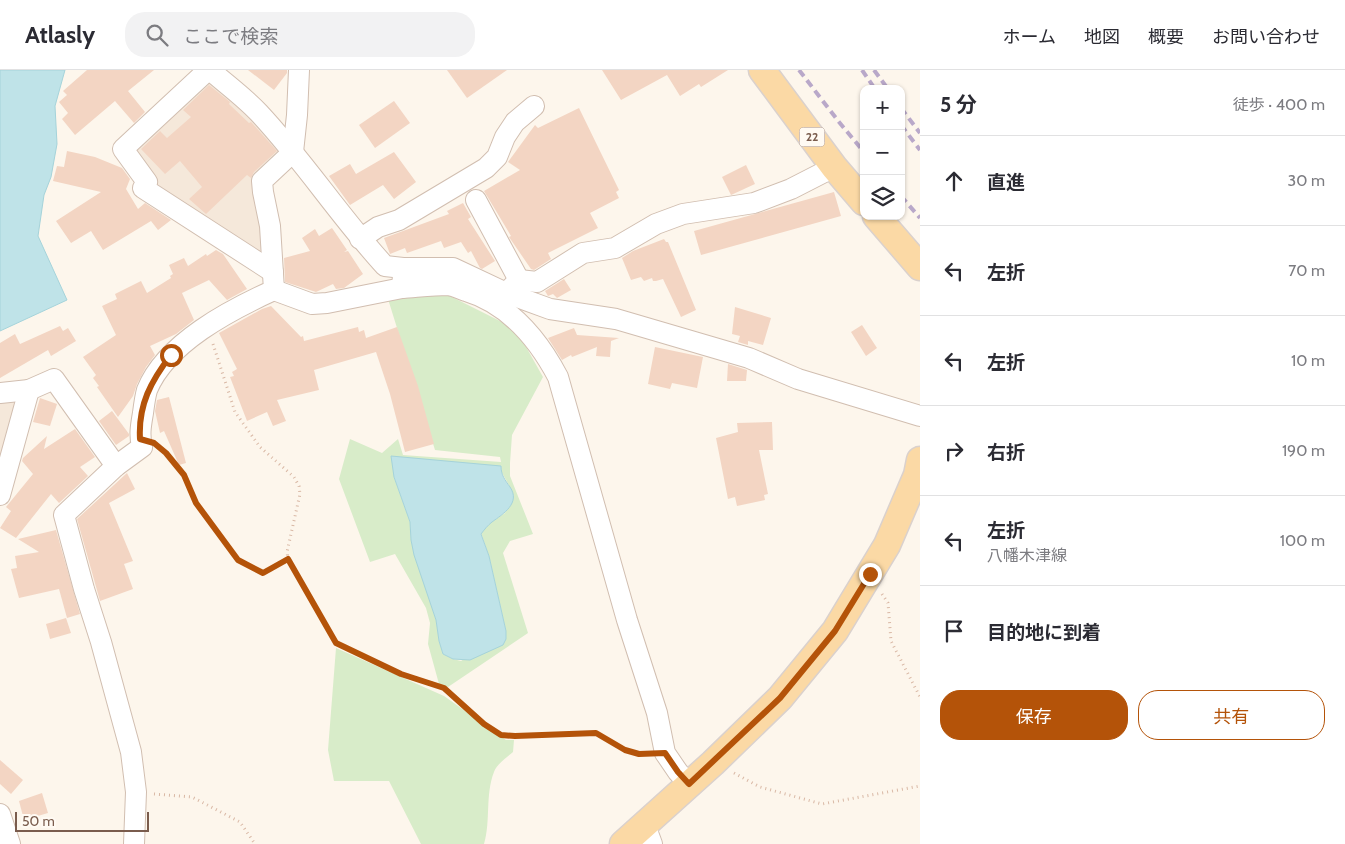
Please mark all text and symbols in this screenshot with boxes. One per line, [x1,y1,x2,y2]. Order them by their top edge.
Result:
search box [125,12,475,57]
text: Atlasly [25,20,95,49]
icon: search [143,21,171,49]
text: ここで検索 [183,25,278,48]
text: ホーム [1003,26,1056,48]
text: 地図 [1084,26,1120,48]
text: 概要 [1148,26,1184,48]
text: お問い合わせ [1212,26,1320,48]
map controls [860,85,905,220]
button: + [860,85,905,130]
text: 5 分 [940,92,977,117]
text: 徒歩 · 400 m [1233,95,1325,114]
road number: 22 [800,128,824,146]
button: − [860,130,905,175]
icon: ahead [940,167,968,195]
text: 直進 [987,171,1025,194]
text: 30 m [1288,171,1325,190]
button: layers [860,175,905,220]
icon: left [940,257,968,285]
text: 左折 [987,261,1025,284]
text: 70 m [1288,261,1325,280]
route start [160,344,183,367]
icon: left [940,347,968,375]
text: 左折 [987,351,1025,374]
text: 10 m [1291,351,1325,370]
icon: right [940,437,968,465]
text: 右折 [987,441,1025,464]
text: 190 m [1282,441,1325,460]
text: 左折 [987,519,1025,542]
icon: left [940,527,968,555]
text: 100 m [1280,531,1325,550]
text: 八幡木津線 [987,546,1067,565]
route end [859,563,882,586]
icon: arrive [940,617,968,645]
text: 目的地に到着 [987,621,1101,644]
button: 保存 [940,690,1128,740]
button: 共有 [1138,690,1325,740]
scale bar [15,809,149,832]
text: 50 m [22,812,55,830]

